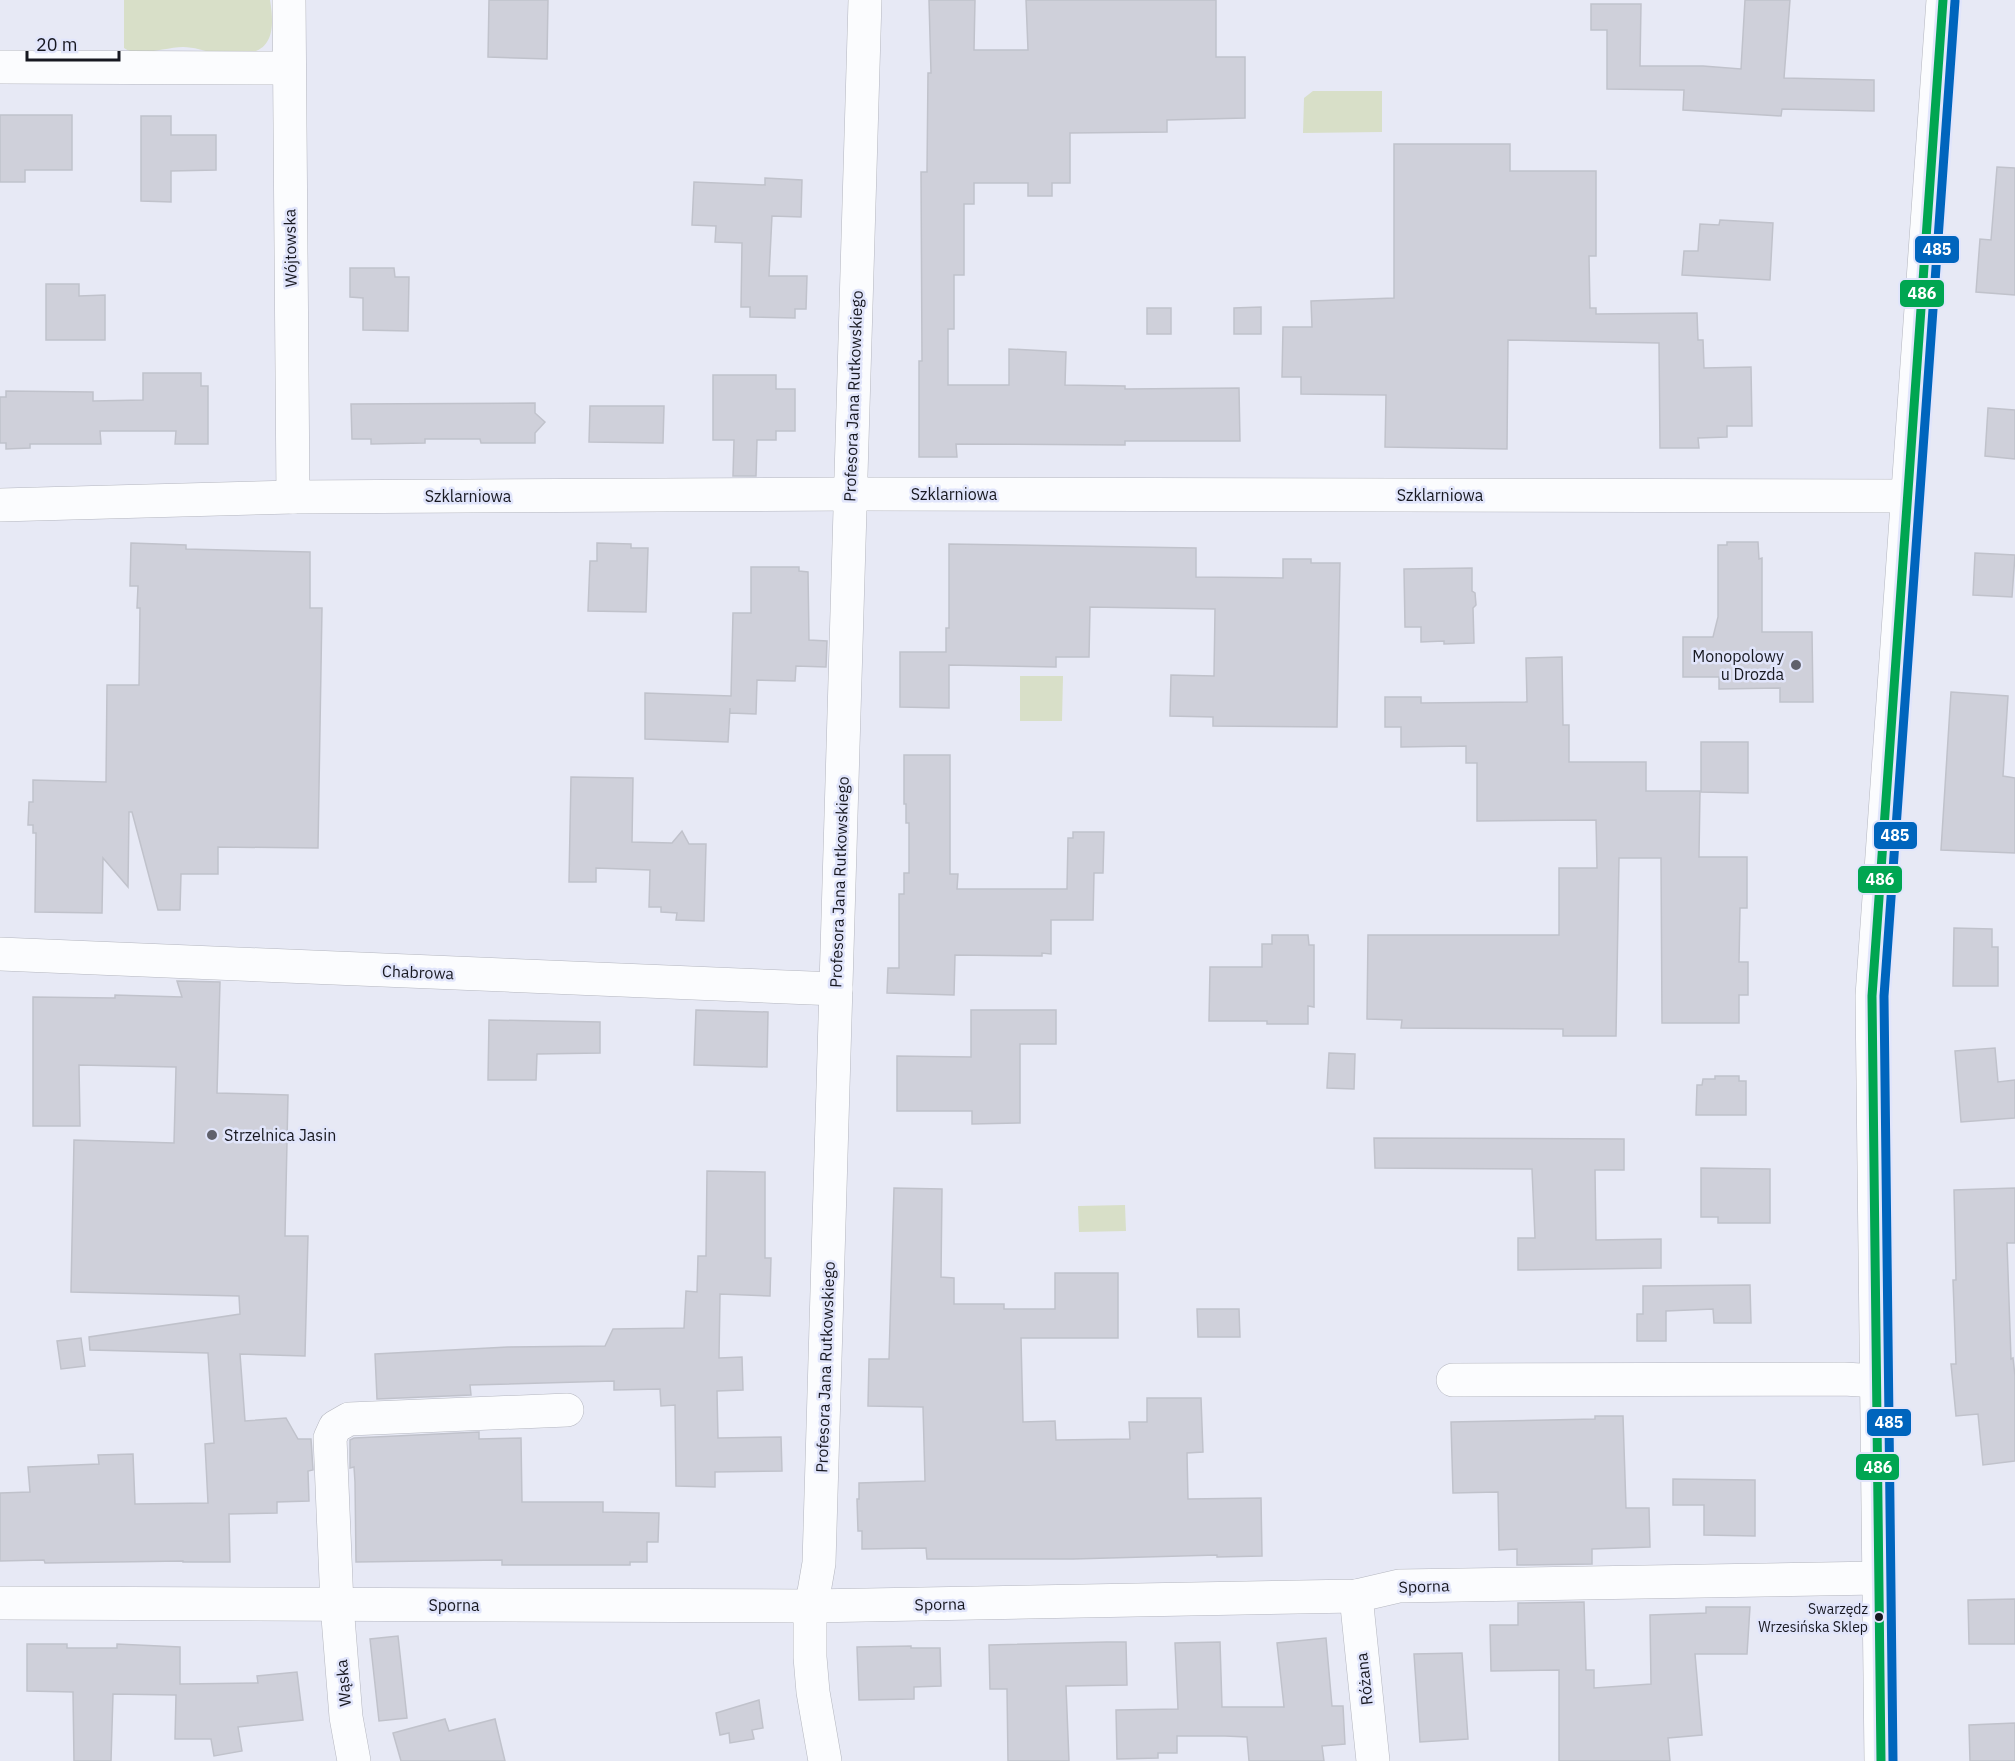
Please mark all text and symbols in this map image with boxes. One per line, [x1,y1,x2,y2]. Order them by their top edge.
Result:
scale bar [27,24,118,62]
text: 20 m [36,33,78,56]
street label: Wójtowska [279,208,301,287]
line badge: 485 [1914,235,1960,264]
text: 485 [1923,239,1952,259]
line badge: 486 [1899,279,1945,308]
text: 486 [1908,283,1937,303]
street label: Profesora Jana Rutkowskiego [839,290,867,502]
street label: Szklarniowa [911,484,998,504]
street label: Szklarniowa [1397,485,1484,505]
street label: Szklarniowa [425,486,512,506]
place label: Monopolowy u Drozda [1692,646,1784,684]
marker: Monopolowy u Drozda [1789,658,1803,672]
street label: Profesora Jana Rutkowskiego [825,776,853,988]
line badge: 485 [1873,821,1918,850]
text: 485 [1881,825,1910,845]
line badge: 486 [1857,865,1903,894]
text: 486 [1866,869,1895,889]
street label: Chabrowa [382,961,455,983]
place label: Strzelnica Jasin [224,1125,336,1145]
marker: Strzelnica Jasin [205,1128,219,1142]
street label: Profesora Jana Rutkowskiego [811,1261,839,1473]
line badge: 485 [1866,1408,1912,1437]
text: 485 [1875,1412,1904,1432]
line badge: 486 [1855,1453,1900,1481]
text: 486 [1864,1457,1893,1477]
street label: Sporna [1398,1575,1450,1597]
street label: Sporna [914,1594,966,1614]
street label: Sporna [428,1595,480,1615]
place label: Swarzędz Wrzesińska Sklep [1758,1600,1868,1636]
marker: Swarzędz Wrzesińska Sklep [1873,1611,1885,1623]
street label: Różana [1351,1651,1377,1706]
street label: Wąska [331,1658,355,1707]

